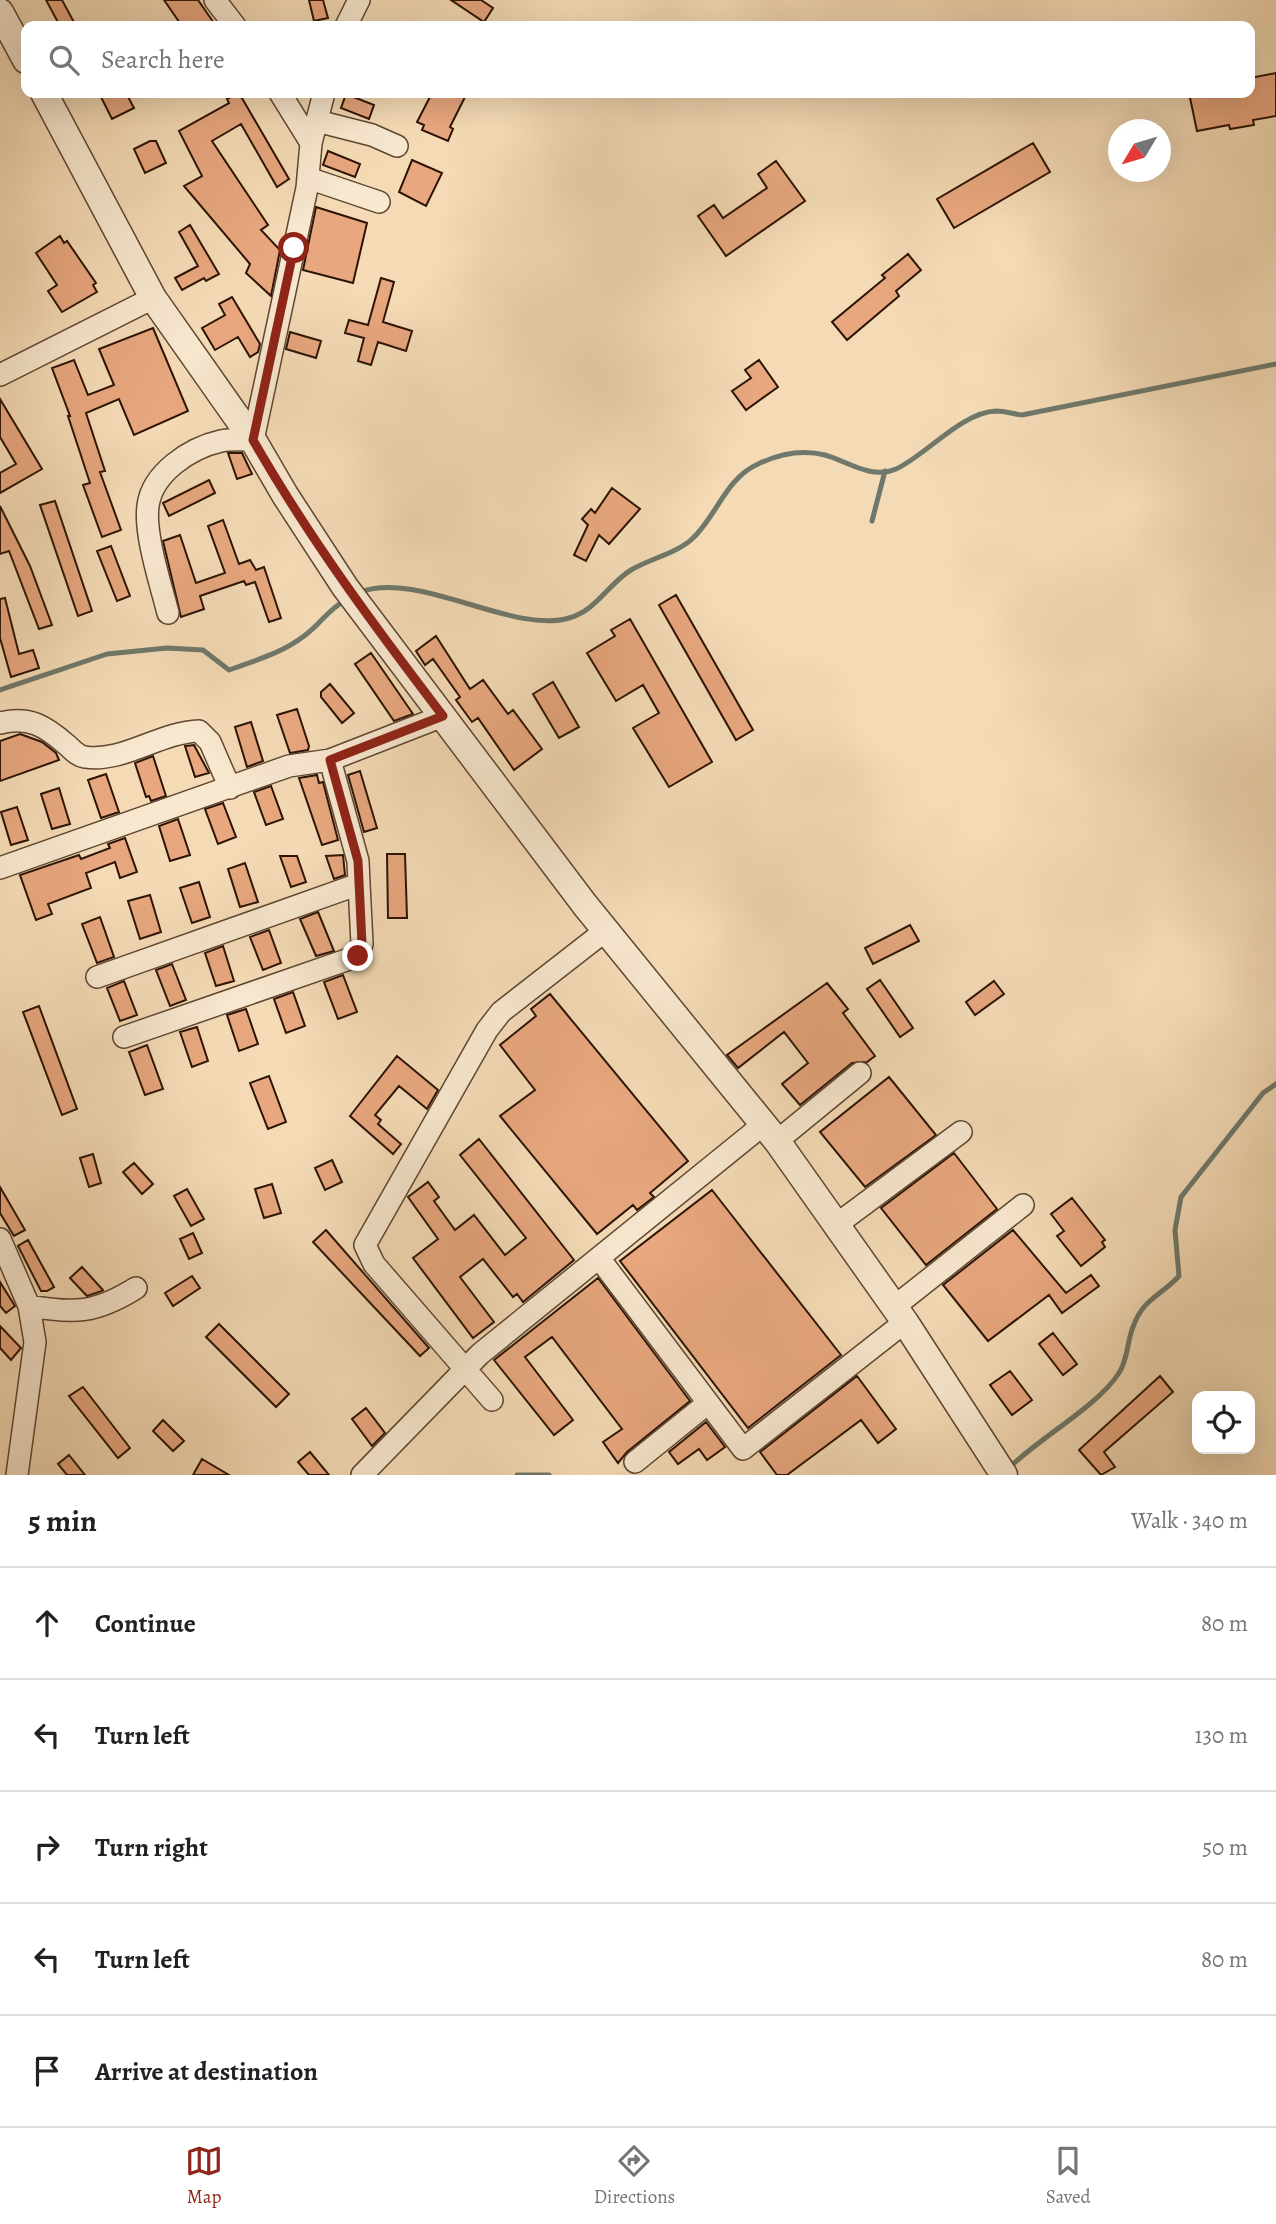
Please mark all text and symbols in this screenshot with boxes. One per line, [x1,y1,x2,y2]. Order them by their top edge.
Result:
search box [21,21,1255,98]
icon: search [45,41,83,79]
text: Search here [101,42,225,77]
north arrow [1108,119,1171,182]
route start [278,232,309,263]
route end [342,940,373,971]
map controls [1192,1391,1255,1454]
button: locate [1192,1391,1255,1454]
text: 5 min [28,1501,97,1541]
text: Walk · 340 m [1131,1505,1248,1536]
icon: ahead [28,1604,66,1642]
text: Continue [95,1606,196,1641]
text: 80 m [1201,1608,1248,1639]
icon: left [28,1716,66,1754]
text: Turn left [95,1718,190,1753]
text: 130 m [1195,1720,1248,1751]
icon: right [28,1828,66,1866]
text: Turn right [95,1830,208,1865]
text: 50 m [1202,1832,1248,1863]
icon: left [28,1940,66,1978]
text: Turn left [95,1942,190,1977]
text: 80 m [1201,1944,1248,1975]
icon: arrive [28,2052,66,2090]
text: Arrive at destination [95,2054,318,2089]
tab: Map [185,2142,223,2210]
tab: Directions [594,2142,675,2210]
tab: Saved [1046,2142,1091,2210]

